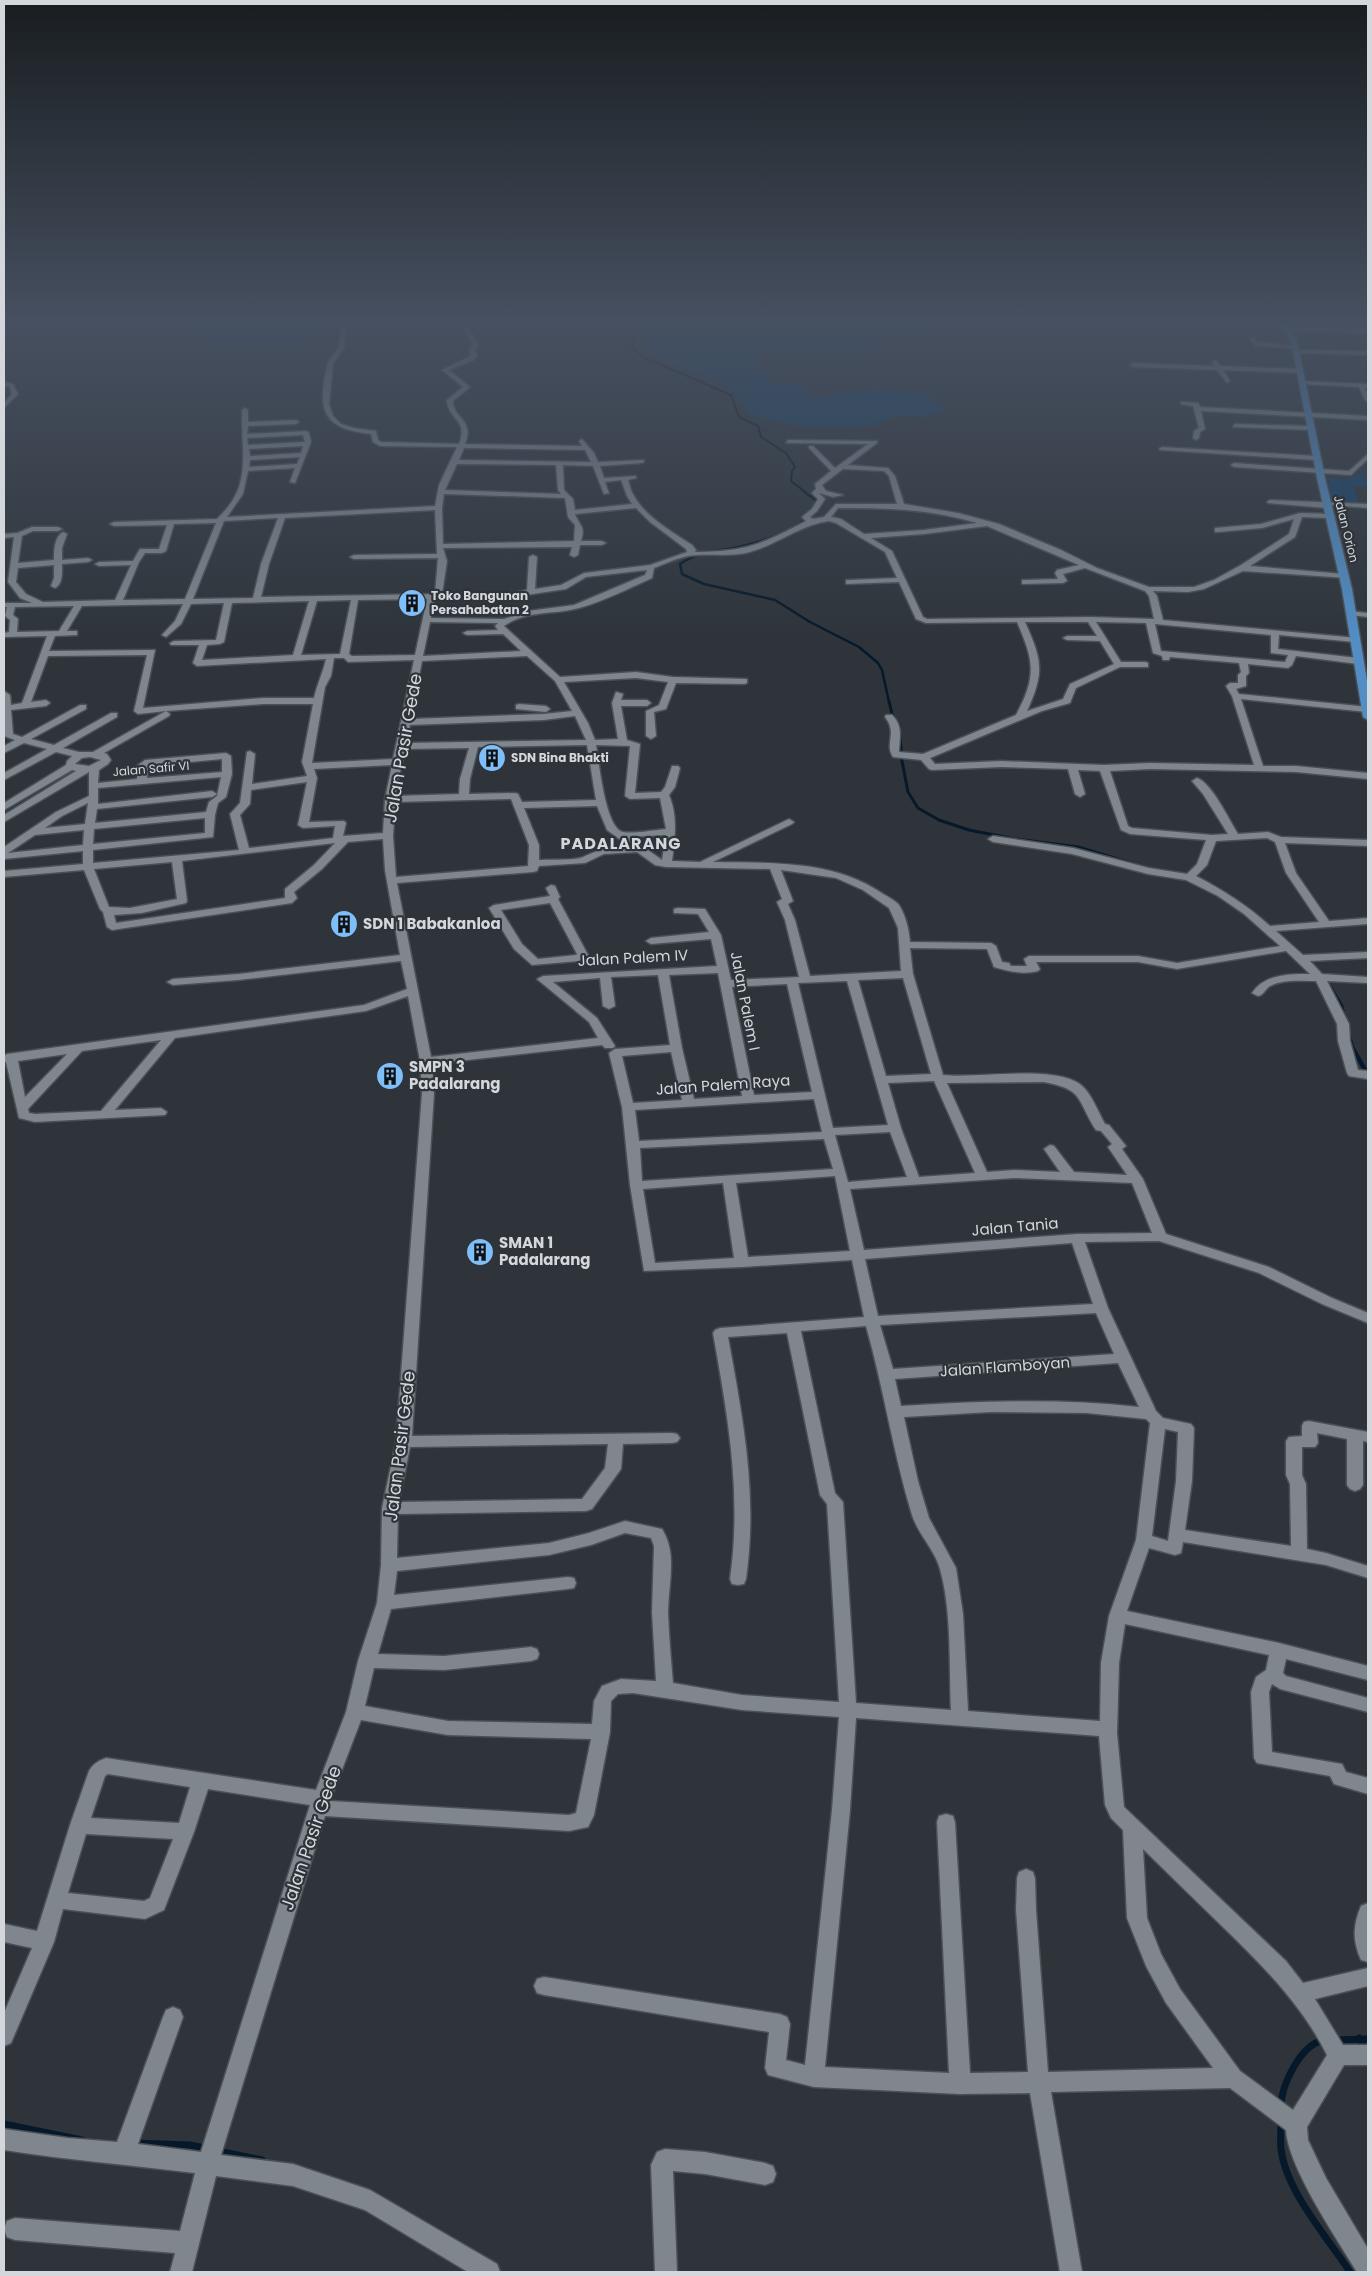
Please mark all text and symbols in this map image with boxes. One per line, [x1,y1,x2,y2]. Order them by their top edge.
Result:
street label: Jalan Orion [1330,494,1363,564]
place label: Toko Bangunan Persahabatan 2 [431,587,529,618]
building icon: Toko Bangunan Persahabatan 2 [397,588,427,618]
street label: Jalan Pasir Gede [377,671,428,824]
building icon: SDN Bina Bhakti [477,743,507,773]
place label: SDN Bina Bhakti [511,749,609,766]
street label: Jalan Safir VI [112,757,190,780]
district label: PADALARANG [560,832,682,855]
building icon: SDN 1 Babakanloa [329,909,359,939]
place label: SDN 1 Babakanloa [363,913,501,934]
street label: Jalan Palem IV [577,944,689,971]
street label: Jalan Palem I [726,950,765,1052]
place label: SMPN 3 Padalarang [409,1056,500,1094]
building icon: SMPN 3 Padalarang [375,1061,405,1091]
street label: Jalan Palem Raya [655,1069,791,1100]
street label: Jalan Tania [971,1212,1059,1241]
place label: SMAN 1 Padalarang [499,1232,590,1270]
building icon: SMAN 1 Padalarang [465,1237,495,1267]
street label: Jalan Flamboyan [939,1351,1071,1382]
street label: Jalan Pasir Gede [378,1369,421,1522]
street label: Jalan Pasir Gede [274,1762,347,1913]

